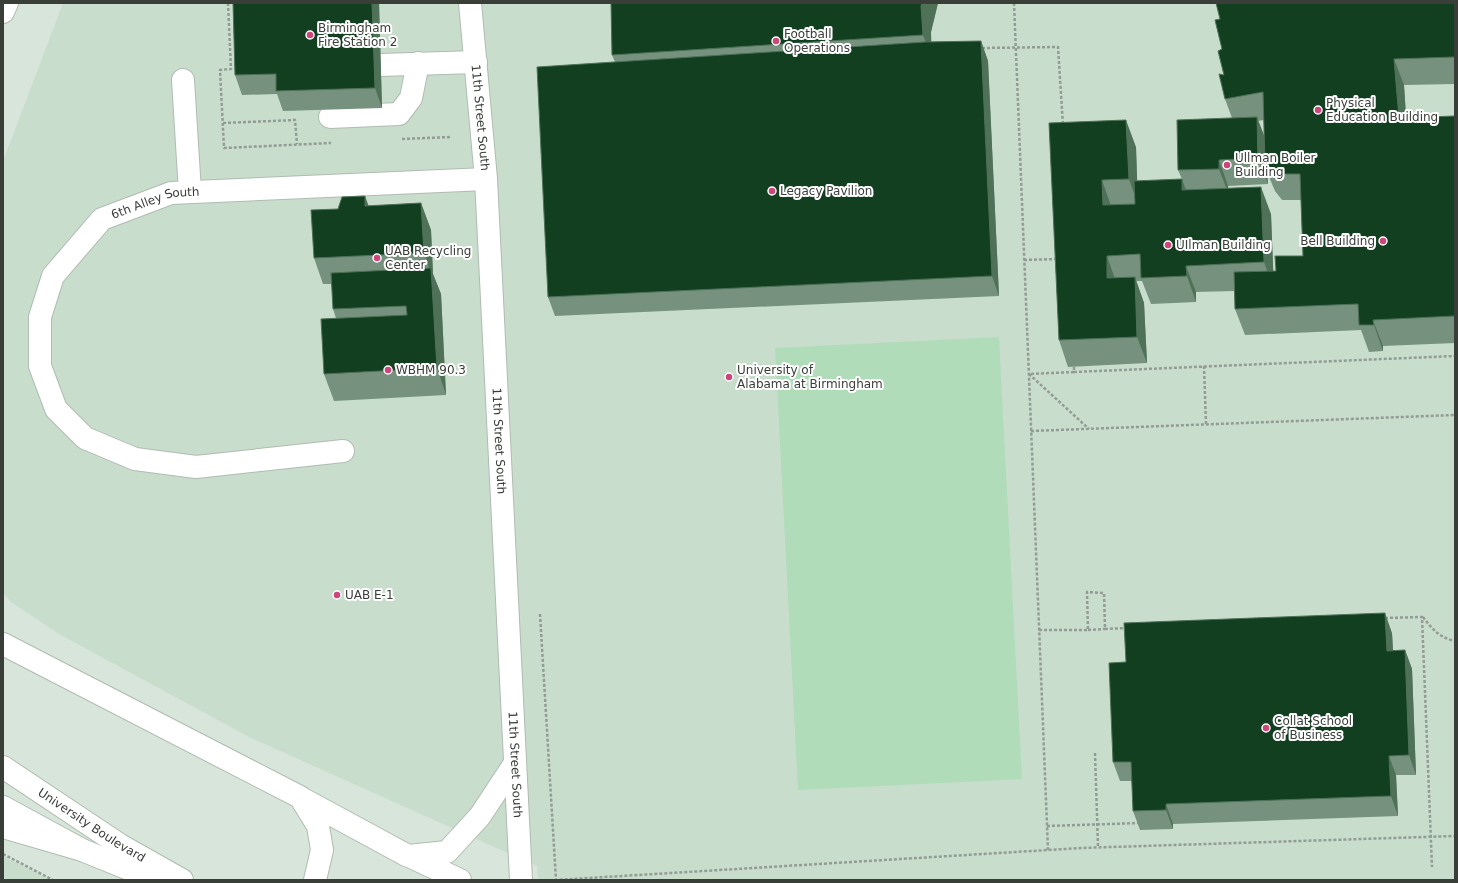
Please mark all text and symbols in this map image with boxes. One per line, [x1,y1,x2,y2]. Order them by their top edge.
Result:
place label: Birmingham Fire Station 2 [318,21,397,49]
place label: Football Operations [784,27,850,55]
marker: Birmingham Fire Station 2 [305,30,315,40]
marker: Football Operations [771,36,781,46]
street label: 11th Street South [469,64,492,171]
place label: Physical Education Building [1326,96,1438,124]
marker: Physical Education Building [1313,105,1323,115]
place label: Ullman Boiler Building [1235,151,1316,179]
marker: Ullman Boiler Building [1222,160,1232,170]
place label: Legacy Pavilion [780,184,872,198]
street label: 6th Alley South [109,185,200,222]
marker: Legacy Pavilion [767,186,777,196]
place label: Bell Building [1300,234,1375,248]
marker: Bell Building [1378,236,1388,246]
place label: UIlman Building [1176,238,1271,252]
marker: UIlman Building [1163,240,1173,250]
place label: UAB Recycling Center [385,244,471,272]
marker: UAB Recycling Center [372,253,382,263]
place label: WBHM 90.3 [396,363,466,377]
place label: University of Alabama at Birmingham [737,363,883,391]
marker: WBHM 90.3 [383,365,393,375]
marker: University of Alabama at Birmingham [724,372,734,382]
street label: 11th Street South [489,387,509,495]
place label: UAB E-1 [345,588,394,602]
marker: UAB E-1 [332,590,342,600]
street label: 11th Street South [506,711,525,818]
place label: Collat School of Business [1274,714,1352,742]
marker: Collat School of Business [1261,723,1271,733]
street label: University Boulevard [35,785,148,865]

